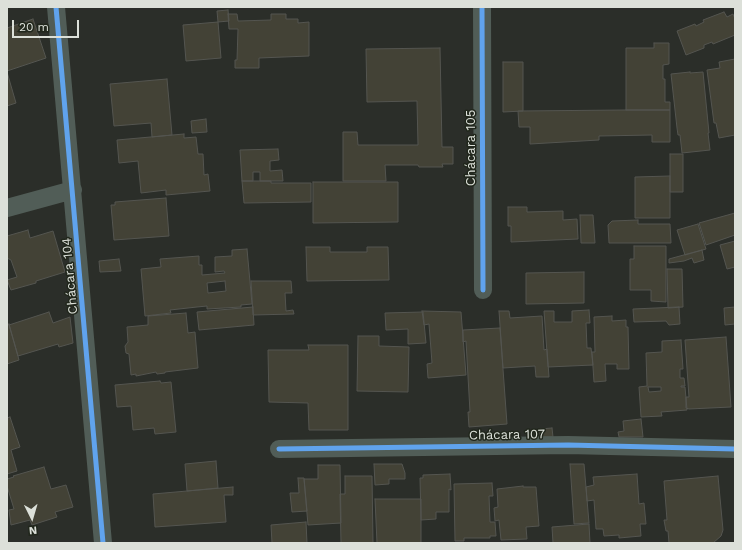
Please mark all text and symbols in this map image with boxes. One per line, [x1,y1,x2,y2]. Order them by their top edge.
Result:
scale bar [14,12,81,38]
text: 20 m [19,20,49,34]
street label: Chácara 105 [463,110,479,186]
street label: Chácara 104 [59,237,81,315]
street label: Chácara 107 [469,427,545,443]
north arrow [12,498,52,538]
text: N [28,524,38,537]

